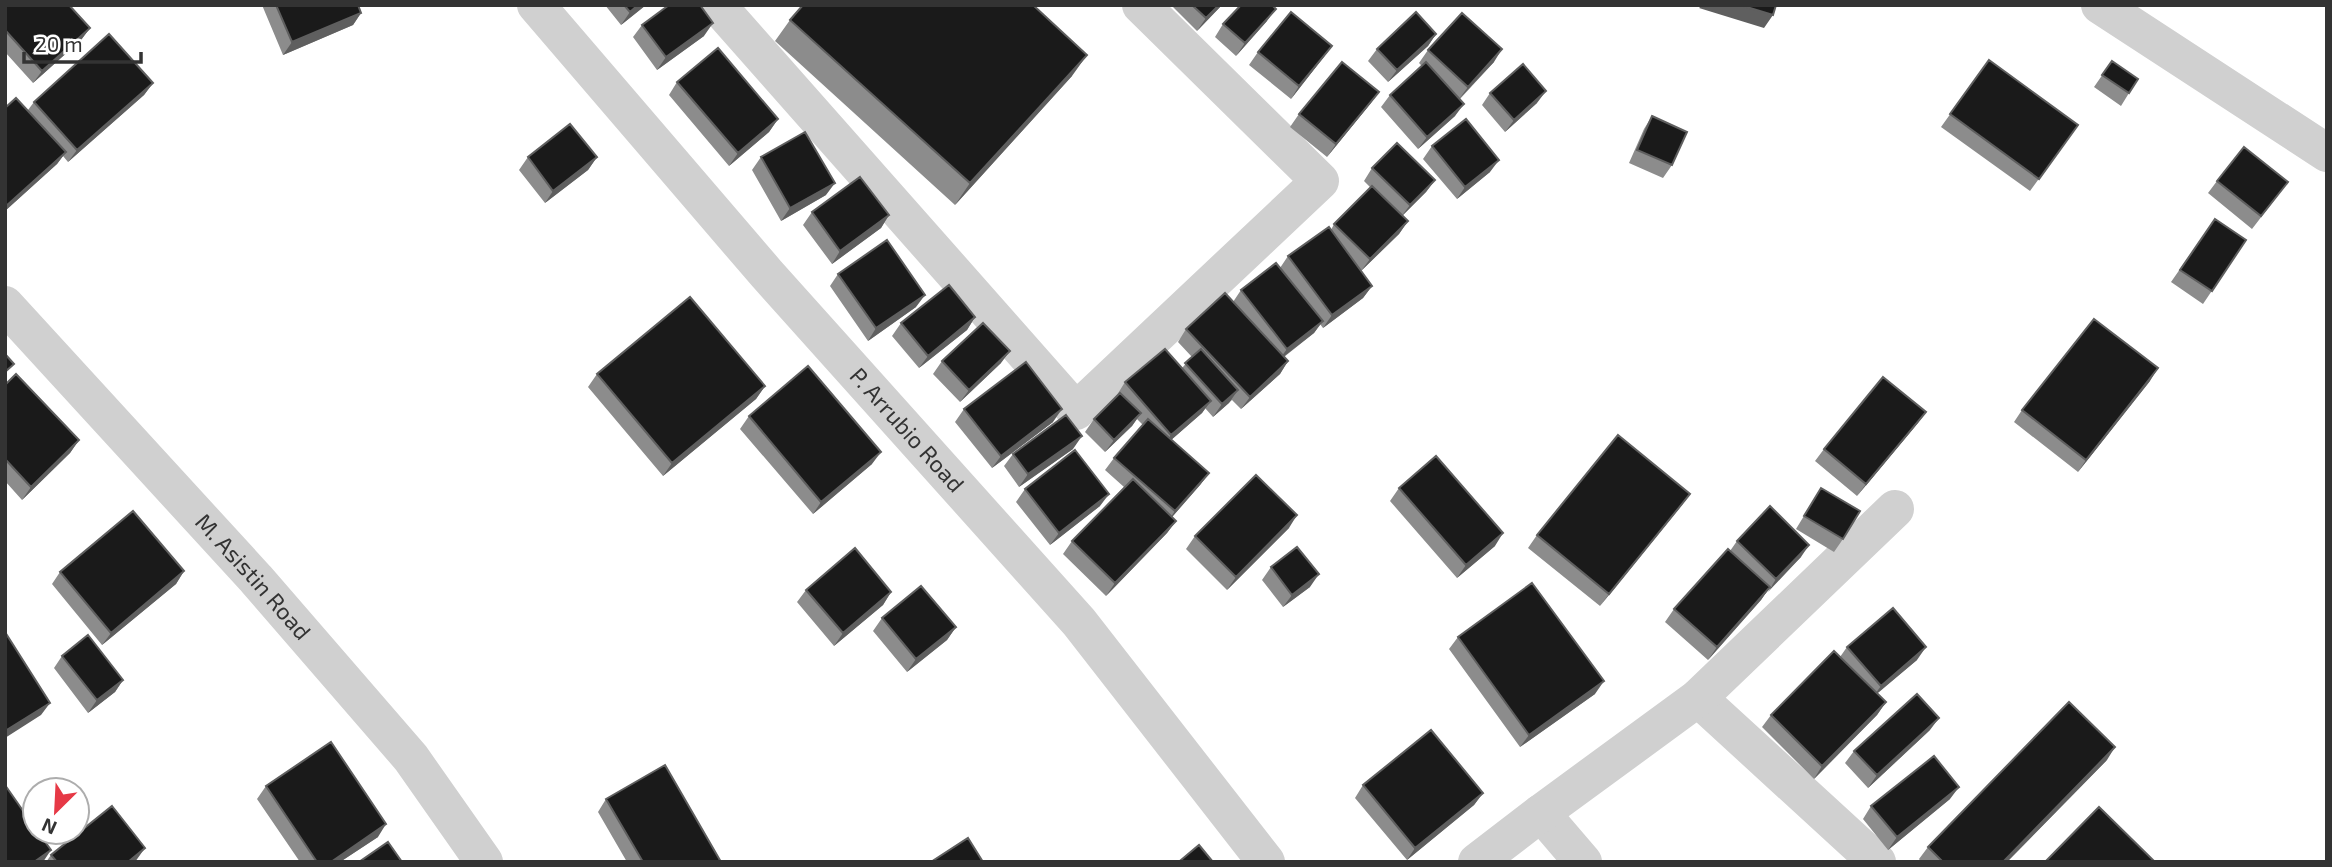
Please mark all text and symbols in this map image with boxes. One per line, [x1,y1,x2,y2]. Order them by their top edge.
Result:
scale bar [24,21,142,65]
text: 20 m [35,31,83,56]
street label: P. Arrubio Road [844,361,971,497]
street label: M. Asistin Road [190,507,317,645]
north arrow [21,776,91,846]
text: N [38,814,60,840]

